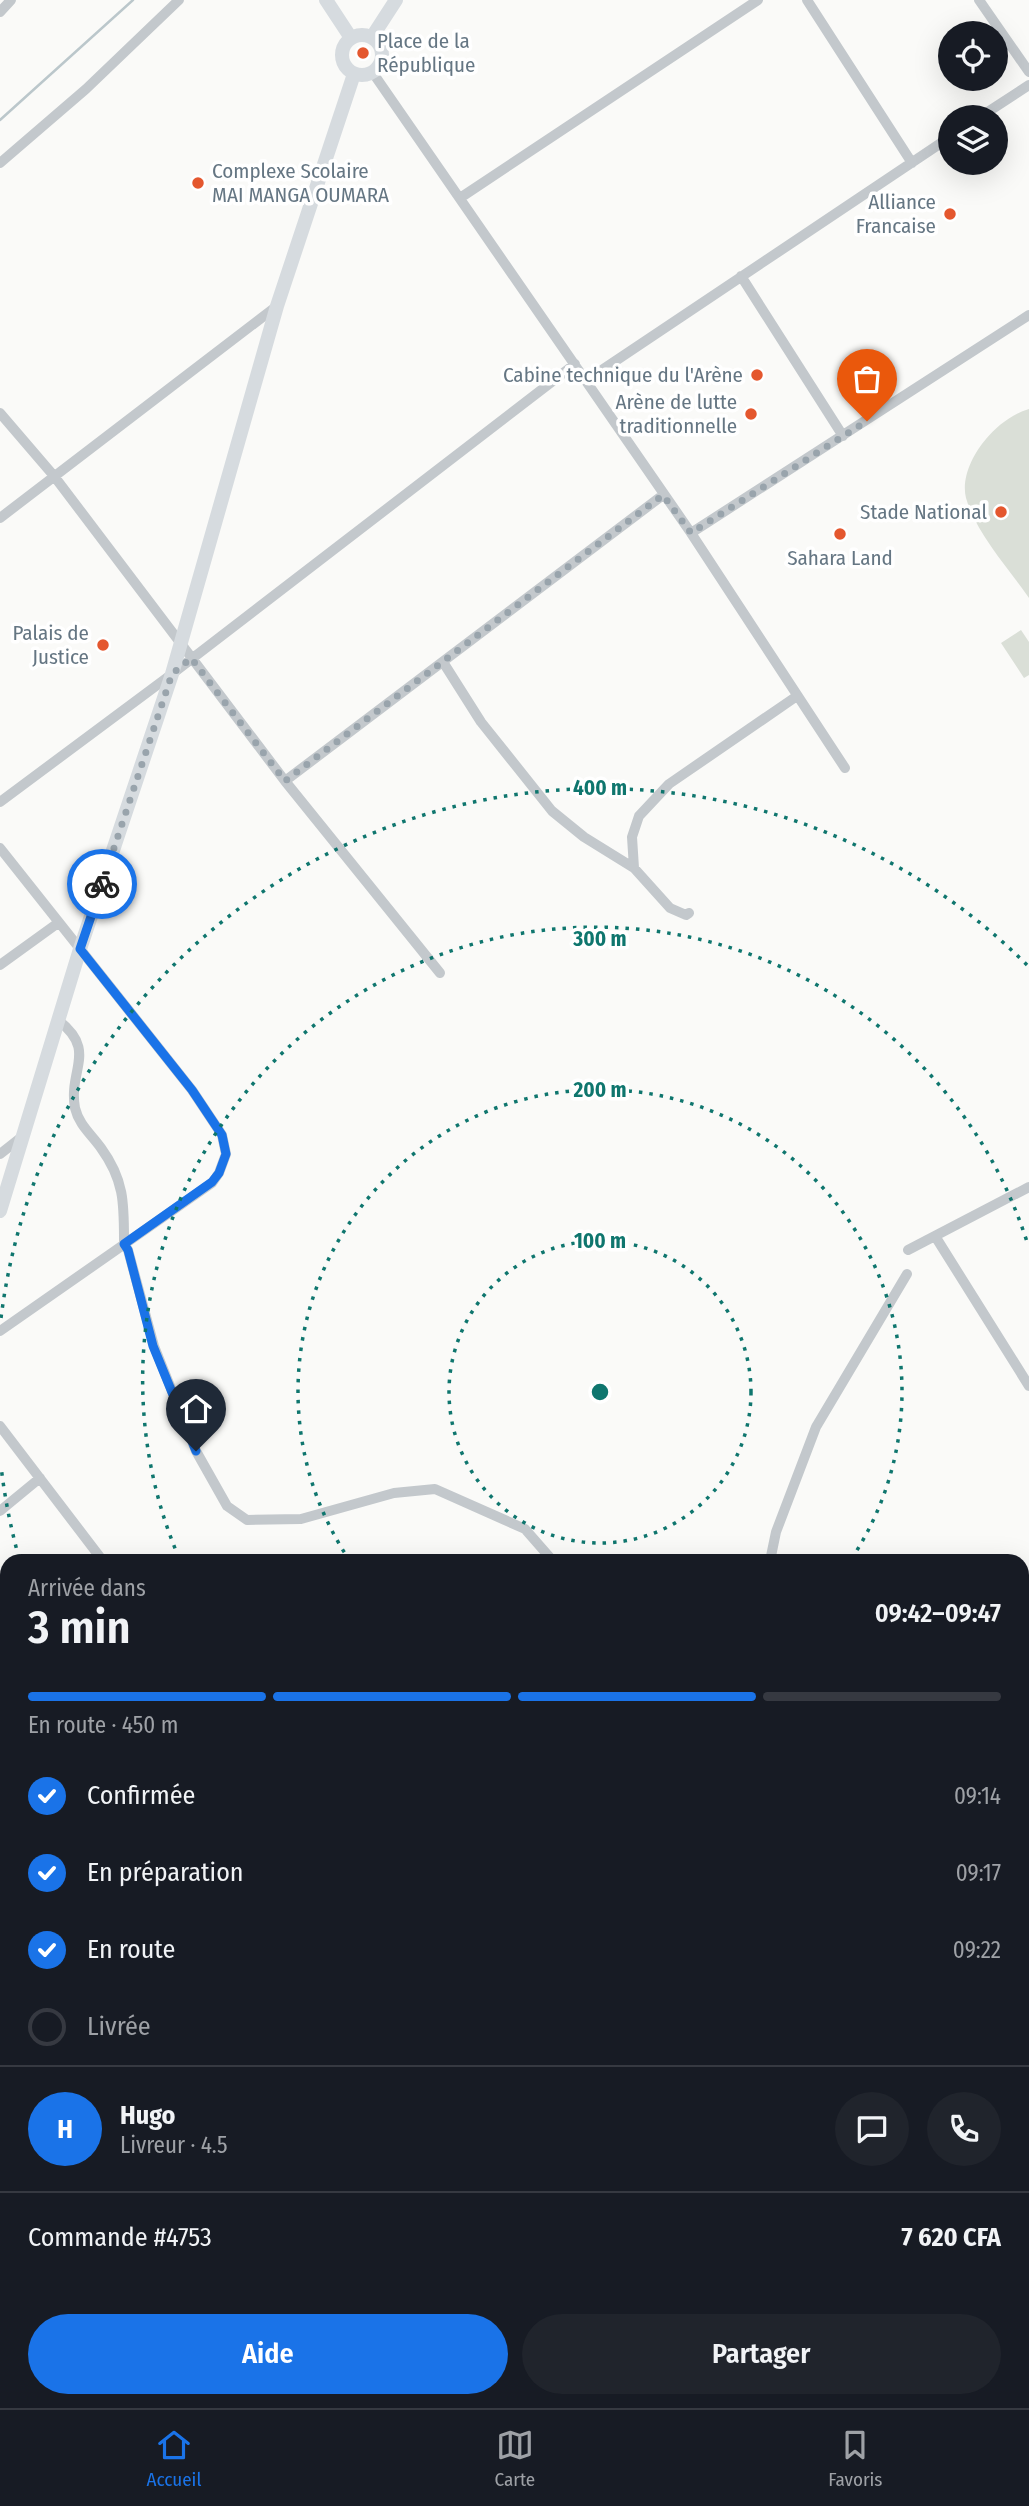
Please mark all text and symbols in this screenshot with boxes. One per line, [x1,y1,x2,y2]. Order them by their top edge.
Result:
map controls [938,21,1008,175]
button: locate [938,21,1008,91]
place label: Place de la République [377,28,475,78]
marker: Place de la République [355,45,371,61]
button: layers [938,105,1008,175]
place label: Complexe Scolaire MAI MANGA OUMARA [212,158,389,208]
marker: Complexe Scolaire MAI MANGA OUMARA [190,175,206,191]
place label: Alliance Francaise [856,189,936,239]
marker: Alliance Francaise [942,206,958,222]
pin [837,349,897,421]
icon: bag [848,360,886,398]
place label: Cabine technique du l'Arène [503,362,743,388]
marker: Cabine technique du l'Arène [749,367,765,383]
place label: Arène de lutte traditionnelle [616,389,737,439]
marker: Arène de lutte traditionnelle [743,406,759,422]
place label: Stade National [860,499,987,525]
marker: Stade National [993,504,1009,520]
marker: Sahara Land [832,526,848,542]
place label: Sahara Land [787,545,893,571]
place label: Palais de Justice [12,620,89,670]
marker: Palais de Justice [95,637,111,653]
text: 400 m [573,775,627,801]
courier [67,849,137,919]
icon: bike [83,865,121,903]
text: 300 m [572,926,627,952]
text: 200 m [572,1077,627,1103]
text: 100 m [574,1228,626,1254]
pin [166,1379,226,1451]
centre of rings [588,1380,612,1404]
icon: home [177,1390,215,1428]
text: Arrivée dans [28,1574,146,1602]
text: 09:42–09:47 [875,1598,1001,1629]
text: 3 min [28,1600,131,1655]
text: En route · 450 m [28,1711,178,1739]
icon: check [28,1777,66,1815]
text: Confirmée [87,1780,195,1811]
text: 09:14 [954,1782,1001,1810]
icon: check [28,1854,66,1892]
text: En préparation [87,1857,244,1888]
text: 09:17 [956,1859,1001,1887]
icon: check [28,1931,66,1969]
text: En route [87,1934,175,1965]
text: 09:22 [953,1936,1001,1964]
text: Livrée [87,2011,151,2042]
button: chat [835,2092,909,2166]
button: phone [927,2092,1001,2166]
text: Hugo [120,2100,175,2131]
text: H [57,2114,73,2145]
text: Livreur · 4.5 [120,2131,228,2159]
text: Commande #4753 [28,2222,212,2253]
text: 7 620 CFA [902,2222,1001,2253]
button: Aide [28,2314,508,2394]
button: Partager [522,2314,1001,2394]
tab: Accueil [147,2426,201,2491]
tab: Carte [495,2426,535,2491]
tab: Favoris [828,2426,882,2491]

